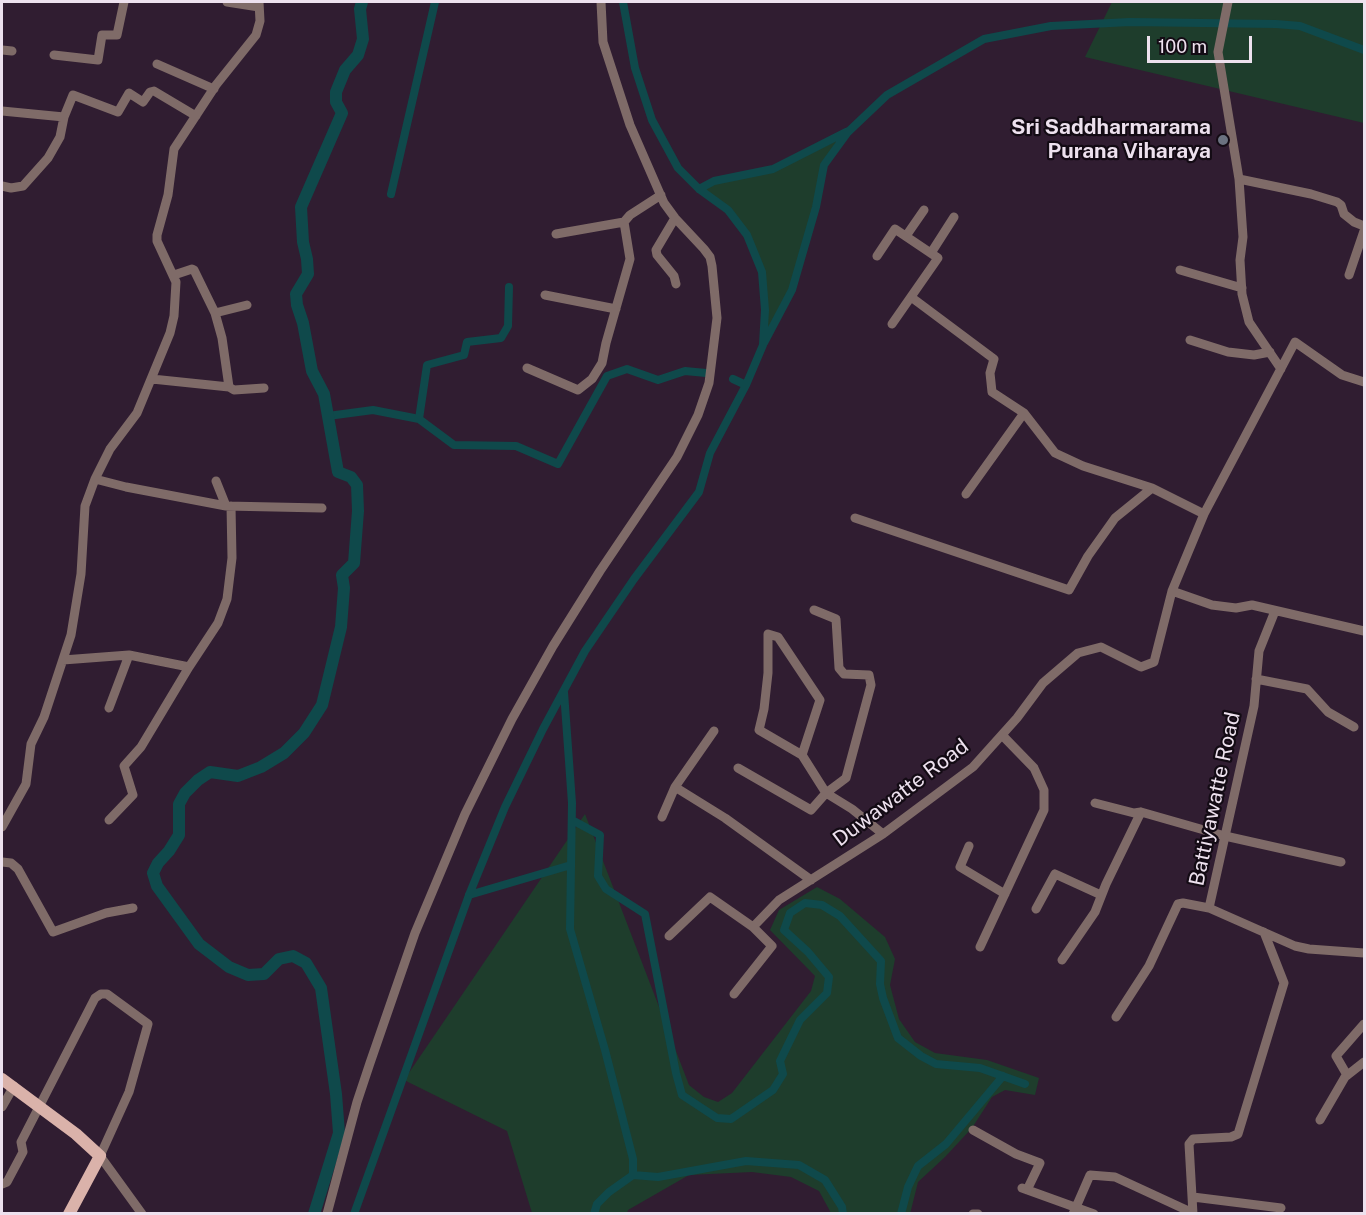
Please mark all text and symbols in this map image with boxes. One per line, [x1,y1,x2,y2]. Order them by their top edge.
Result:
scale bar [1150,24,1255,62]
text: 100 m [1158,36,1207,57]
place label: Sri Saddharmarama Purana Viharaya [1011,115,1211,165]
marker: Sri Saddharmarama Purana Viharaya [1216,133,1230,147]
street label: Battiyawatte Road [1184,710,1246,888]
street label: Duwawatte Road [828,734,974,852]

